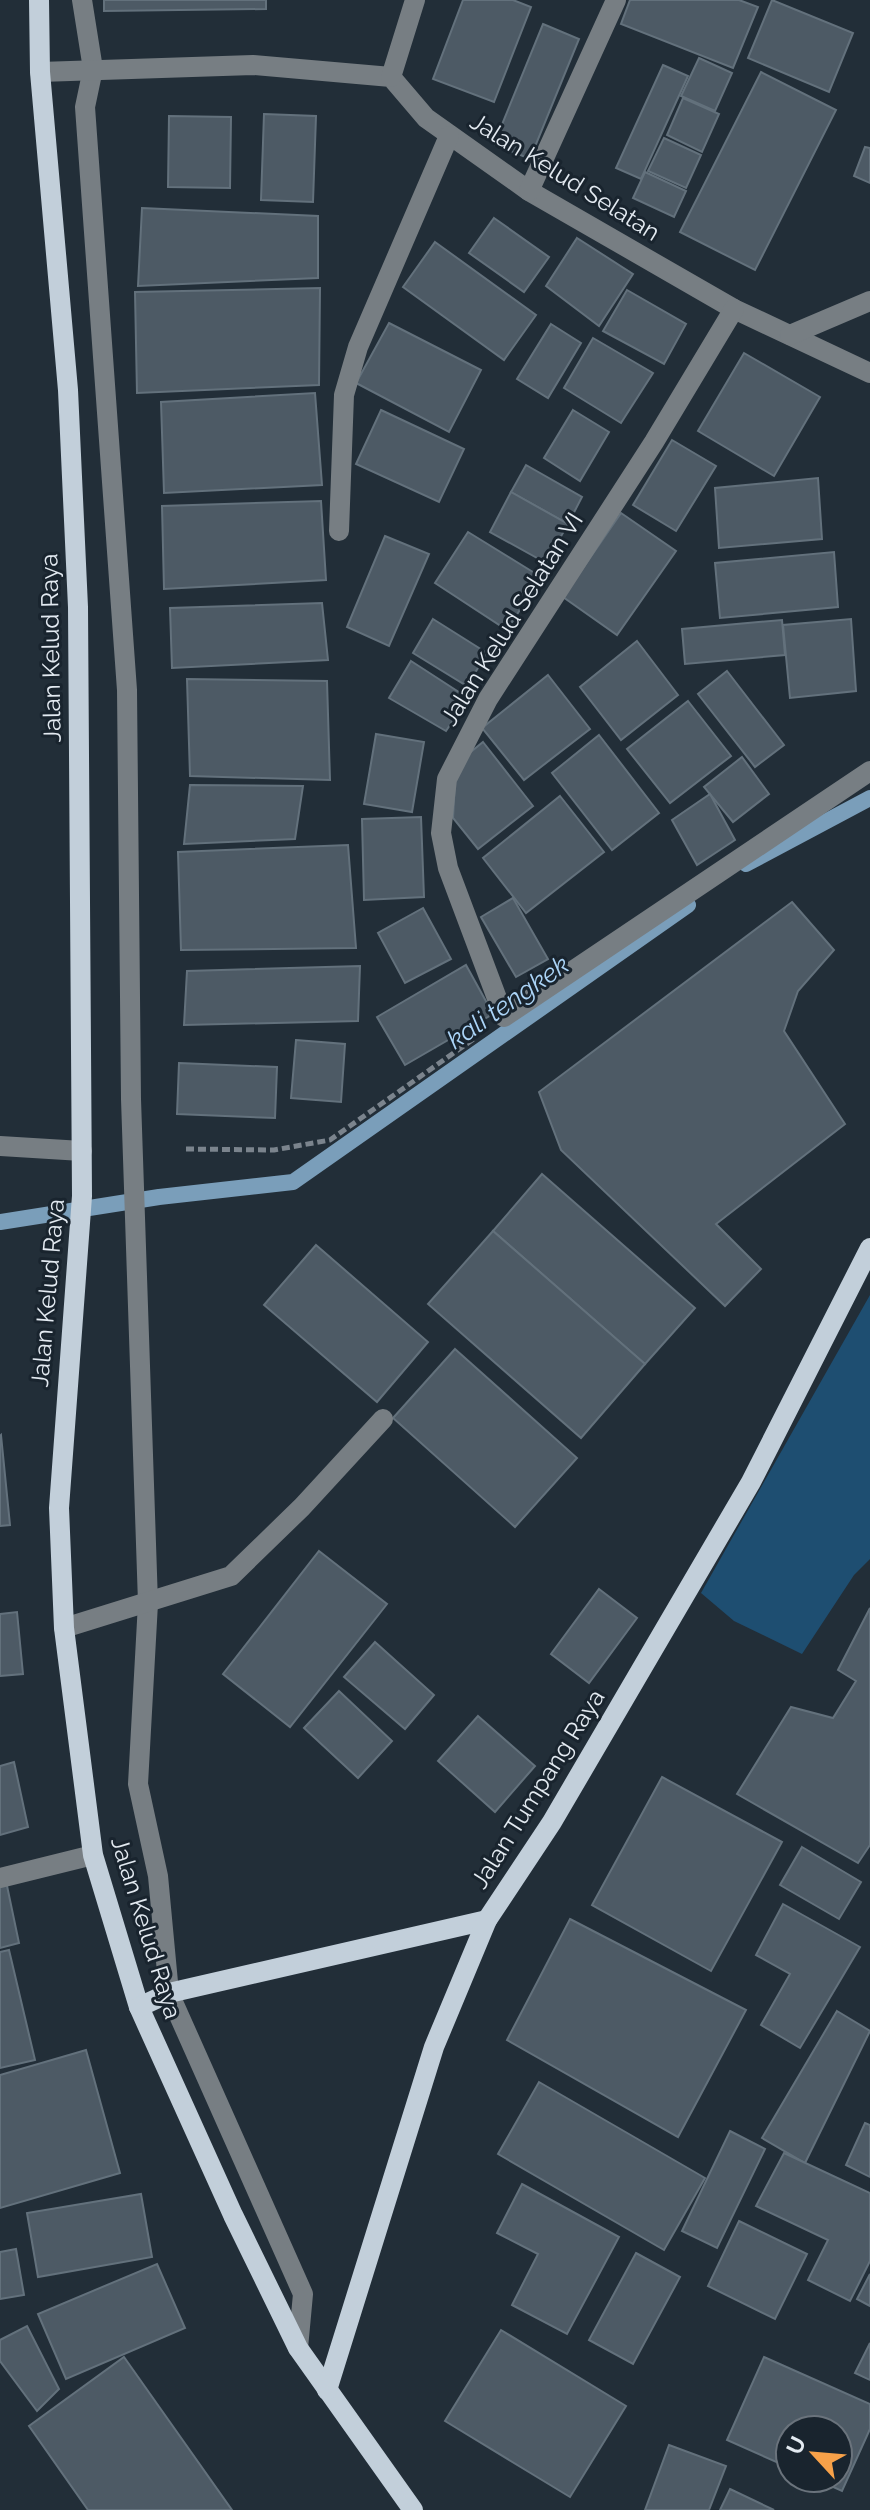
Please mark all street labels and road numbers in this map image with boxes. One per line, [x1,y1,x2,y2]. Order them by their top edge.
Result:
street label: Jalan Kelud Selatan [465,107,665,247]
street label: Jalan Kelud Selatan VI [434,507,589,731]
street label: Jalan Kelud Raya [34,553,67,743]
street label: Jalan Kelud Raya [25,1198,70,1388]
street label: Jalan Tumpang Raya [465,1684,611,1894]
street label: Jalan Kelud Raya [105,1833,188,2022]

